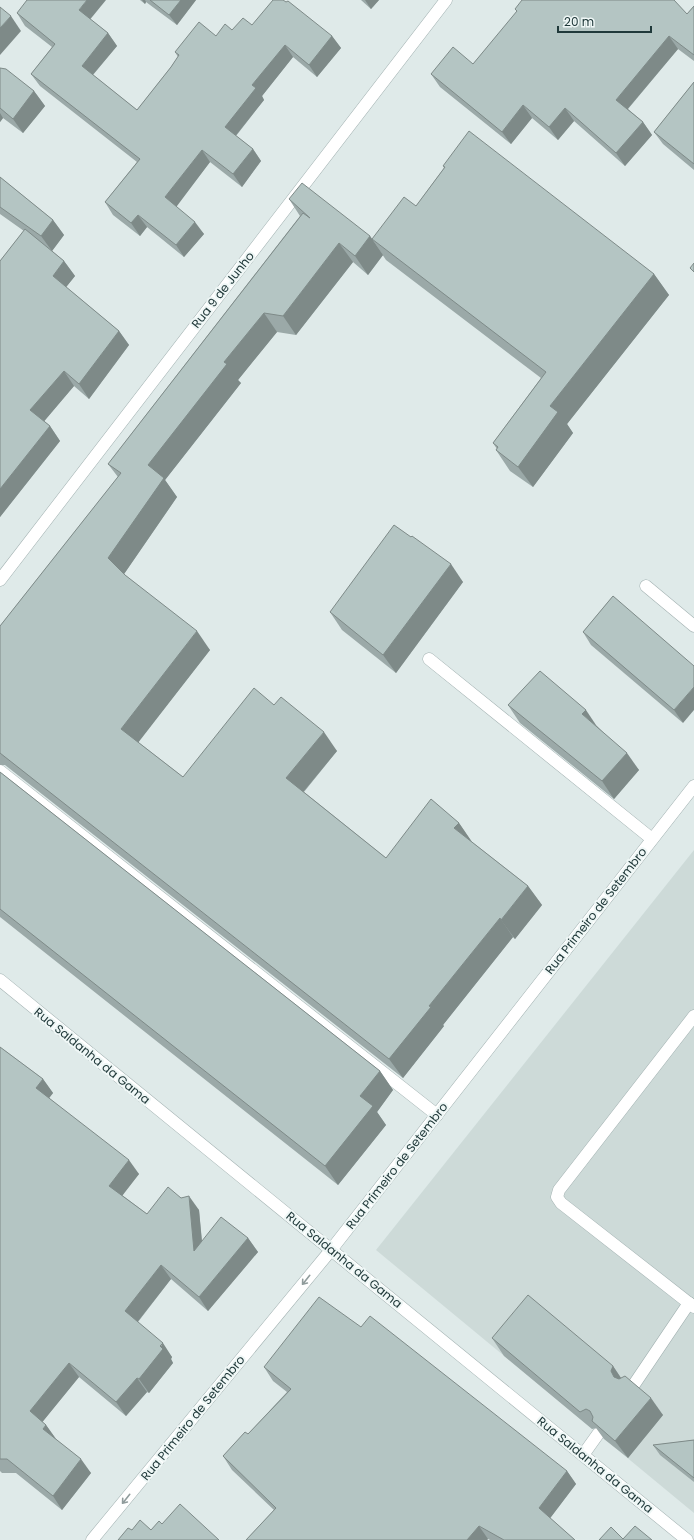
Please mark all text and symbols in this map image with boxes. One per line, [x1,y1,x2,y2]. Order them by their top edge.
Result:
scale bar [558,8,651,34]
text: 20 m [564,13,594,30]
street label: Rua 9 de Junho [187,248,258,332]
street label: Rua Primeiro de Setembro [541,844,651,978]
street label: Rua Saldanha da Gama [31,1003,154,1108]
street label: Rua Primeiro de Setembro [342,1099,452,1233]
street label: Rua Saldanha da Gama [283,1207,406,1312]
one-way arrow [302,1274,311,1285]
street label: Rua Primeiro de Setembro [137,1351,249,1484]
street label: Rua Saldanha da Gama [534,1412,657,1517]
one-way arrow [122,1494,131,1504]

